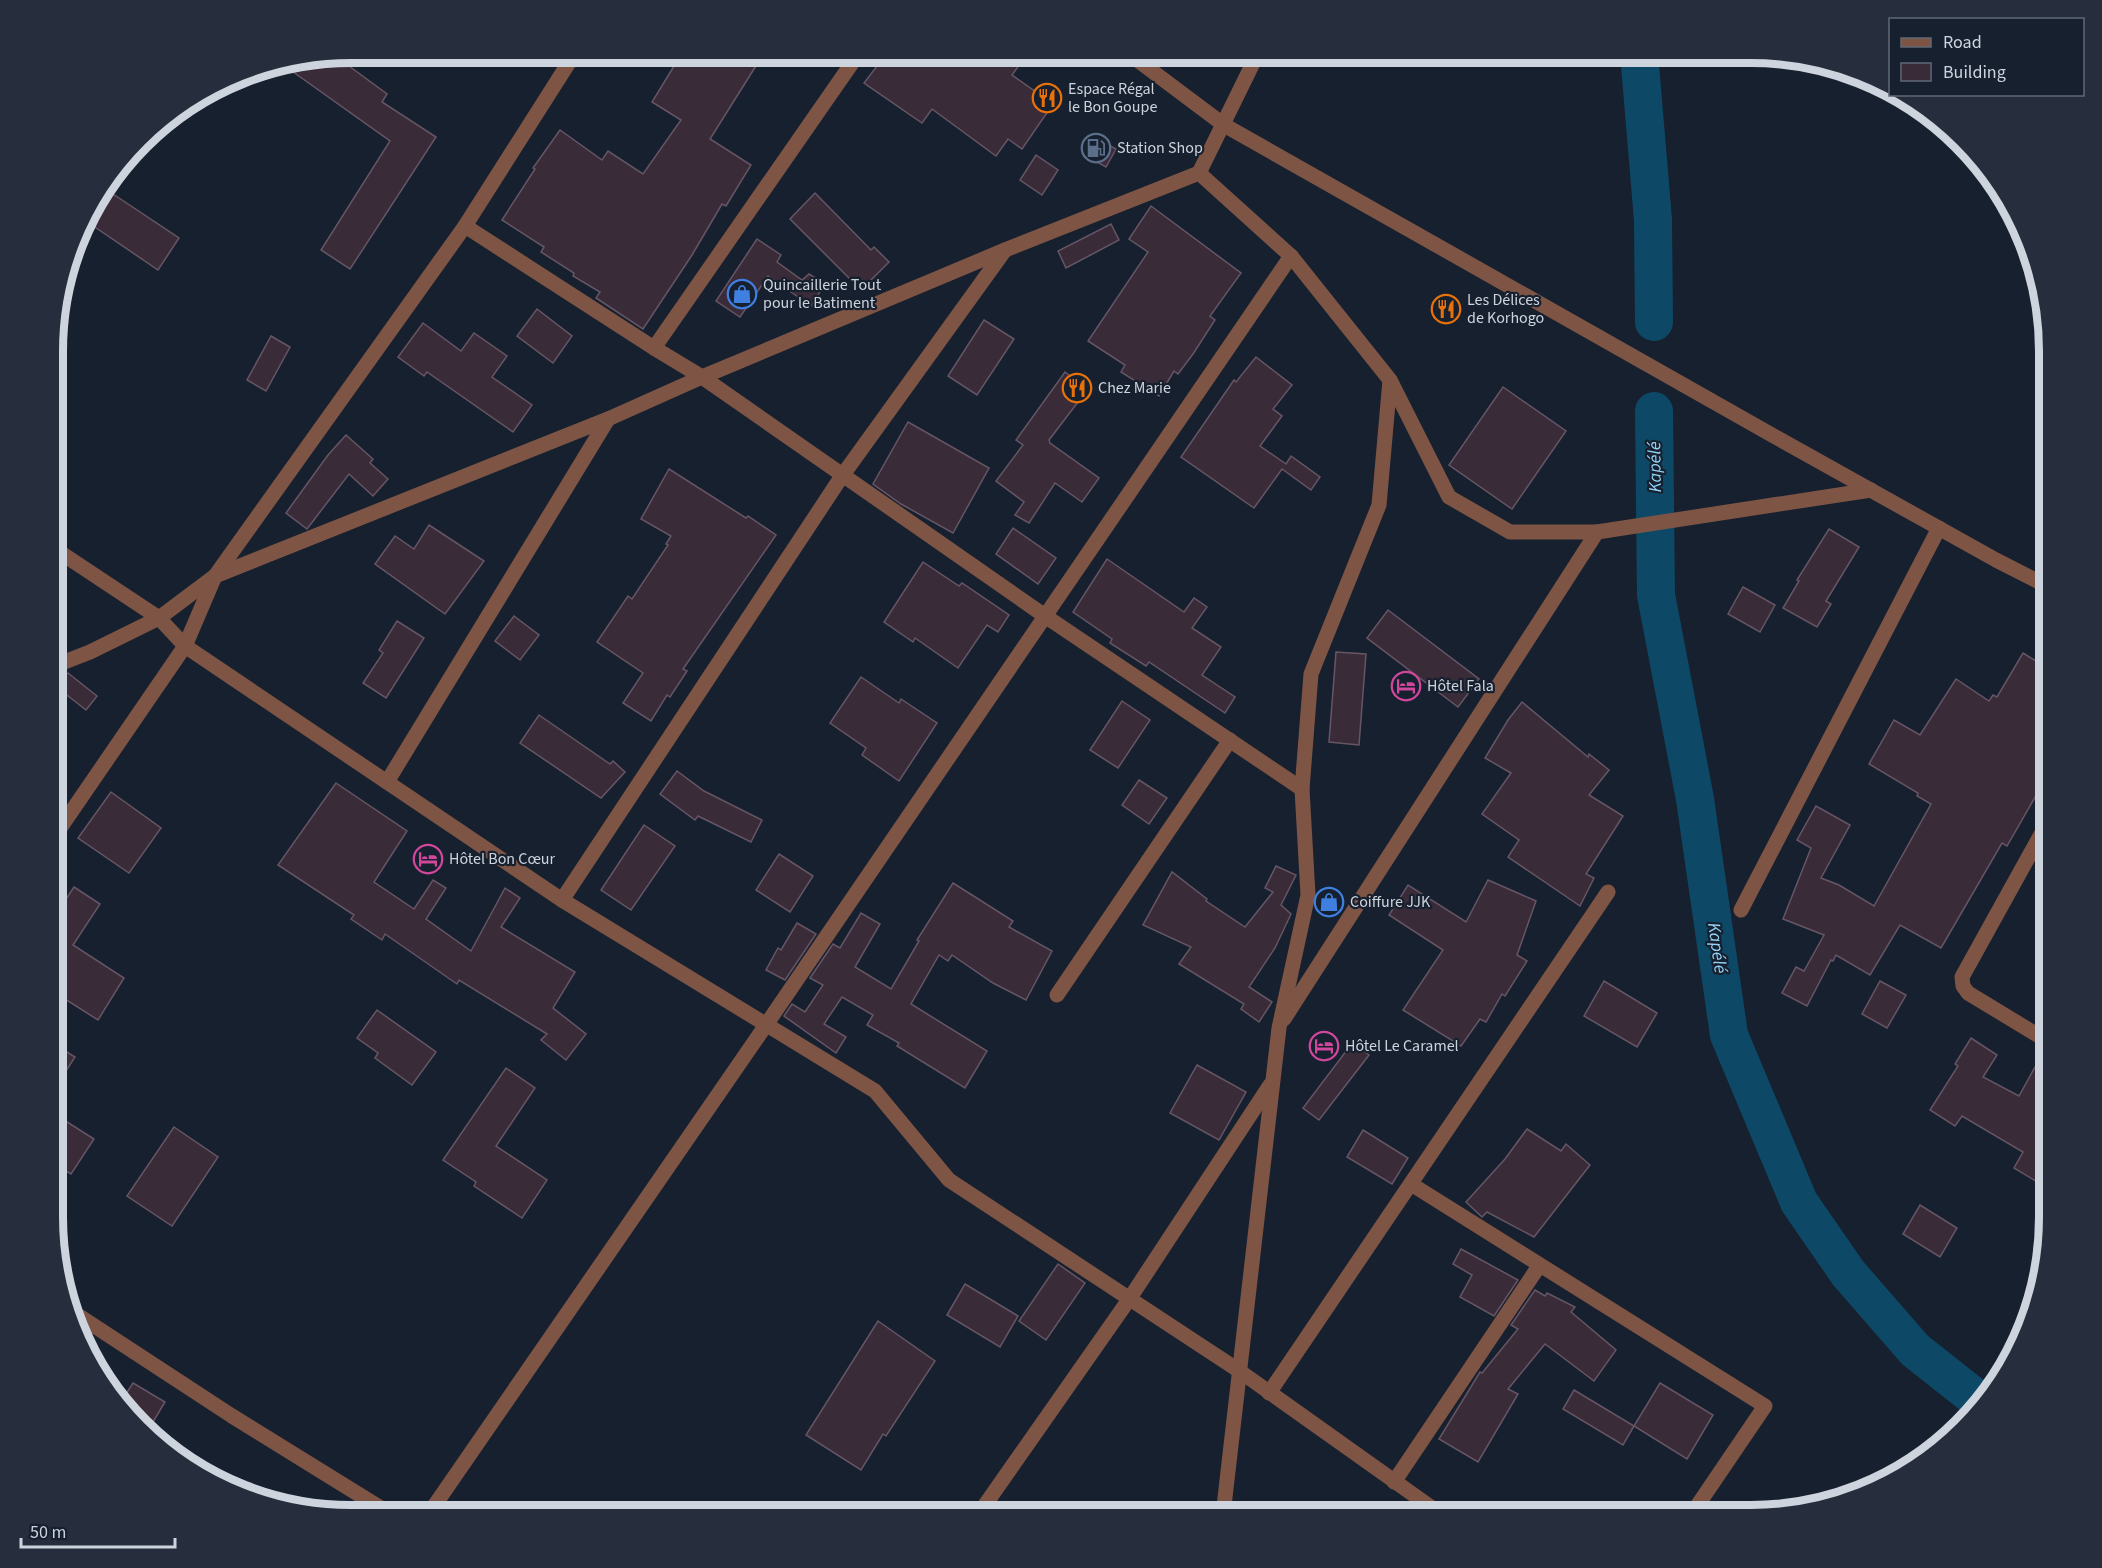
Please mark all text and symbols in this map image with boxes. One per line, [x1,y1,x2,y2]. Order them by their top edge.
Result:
legend [1889,18,2084,96]
text: Road [1943,30,1982,55]
text: Building [1943,60,2006,85]
place label: Espace Régal le Bon Goupe [1068,78,1157,118]
restaurant icon: Espace Régal le Bon Goupe [1031,82,1063,114]
fuel station icon: Station Shop [1080,132,1112,164]
place label: Station Shop [1117,137,1203,159]
place label: Quincaillerie Tout pour le Batiment [763,274,882,314]
shop icon: Quincaillerie Tout pour le Batiment [726,278,758,310]
place label: Les Délices de Korhogo [1467,289,1544,329]
restaurant icon: Les Délices de Korhogo [1430,293,1462,325]
restaurant icon: Chez Marie [1061,372,1093,404]
place label: Chez Marie [1098,377,1171,399]
water label: Kapélé [1642,441,1668,493]
hotel icon: Hôtel Fala [1390,670,1422,702]
place label: Hôtel Fala [1427,675,1494,697]
hotel icon: Hôtel Bon Cœur [412,843,444,875]
place label: Hôtel Bon Cœur [449,848,556,870]
shop icon: Coiffure JJK [1313,886,1345,918]
place label: Coiffure JJK [1350,891,1431,913]
water label: Kapélé [1701,921,1733,975]
hotel icon: Hôtel Le Caramel [1308,1030,1340,1062]
place label: Hôtel Le Caramel [1345,1035,1459,1057]
scale bar [21,1511,176,1549]
text: 50 m [30,1520,66,1545]

